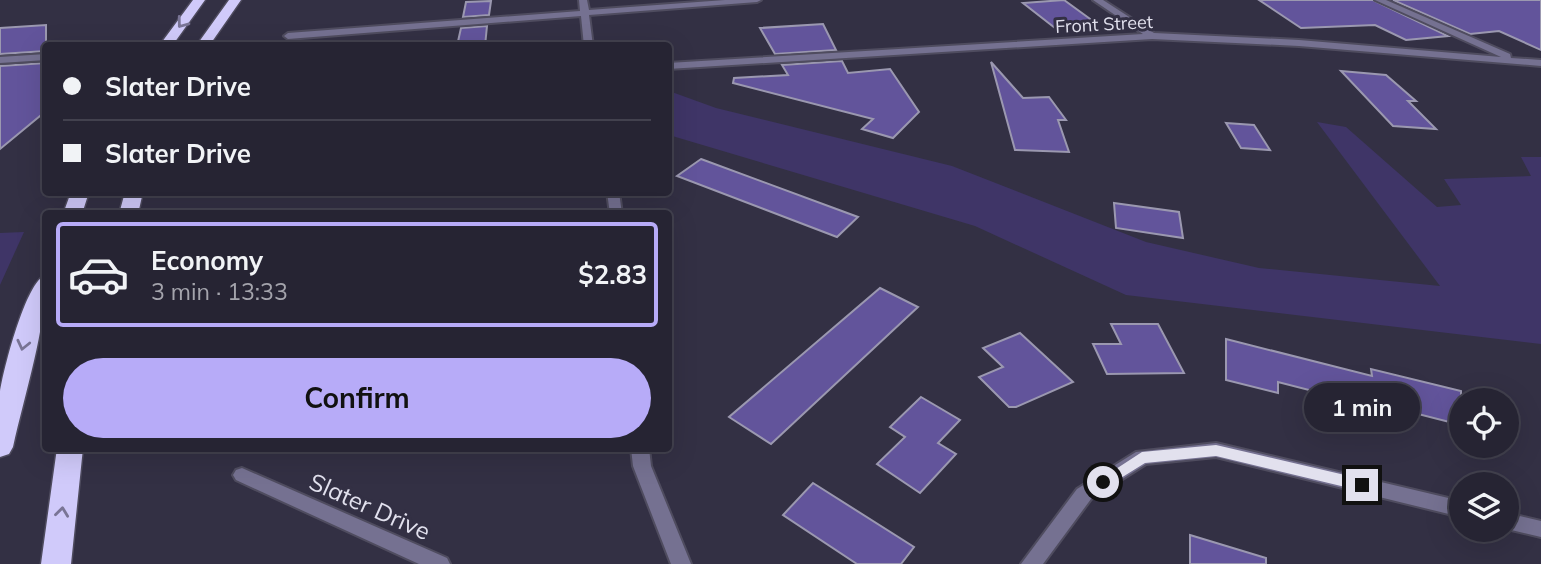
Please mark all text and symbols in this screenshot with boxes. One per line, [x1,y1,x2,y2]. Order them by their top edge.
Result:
street label: Front Street [1054,10,1154,38]
one-way arrow [177,15,190,27]
text: Slater Drive [105,70,251,103]
text: Slater Drive [105,137,251,170]
icon: car [67,243,130,306]
text: Economy [151,244,263,277]
text: $2.83 [578,258,647,291]
text: 3 min · 13:33 [151,277,288,306]
one-way arrow [16,339,31,351]
button: Confirm [63,358,651,438]
callout: 1 min [1304,384,1420,433]
map controls [1449,388,1519,542]
button: locate [1449,388,1519,458]
text: 1 min [1332,393,1392,422]
street label: Slater Drive [305,466,435,546]
route start [1087,466,1119,498]
route end [1346,469,1378,501]
button: layers [1449,472,1519,542]
one-way arrow [54,506,69,518]

